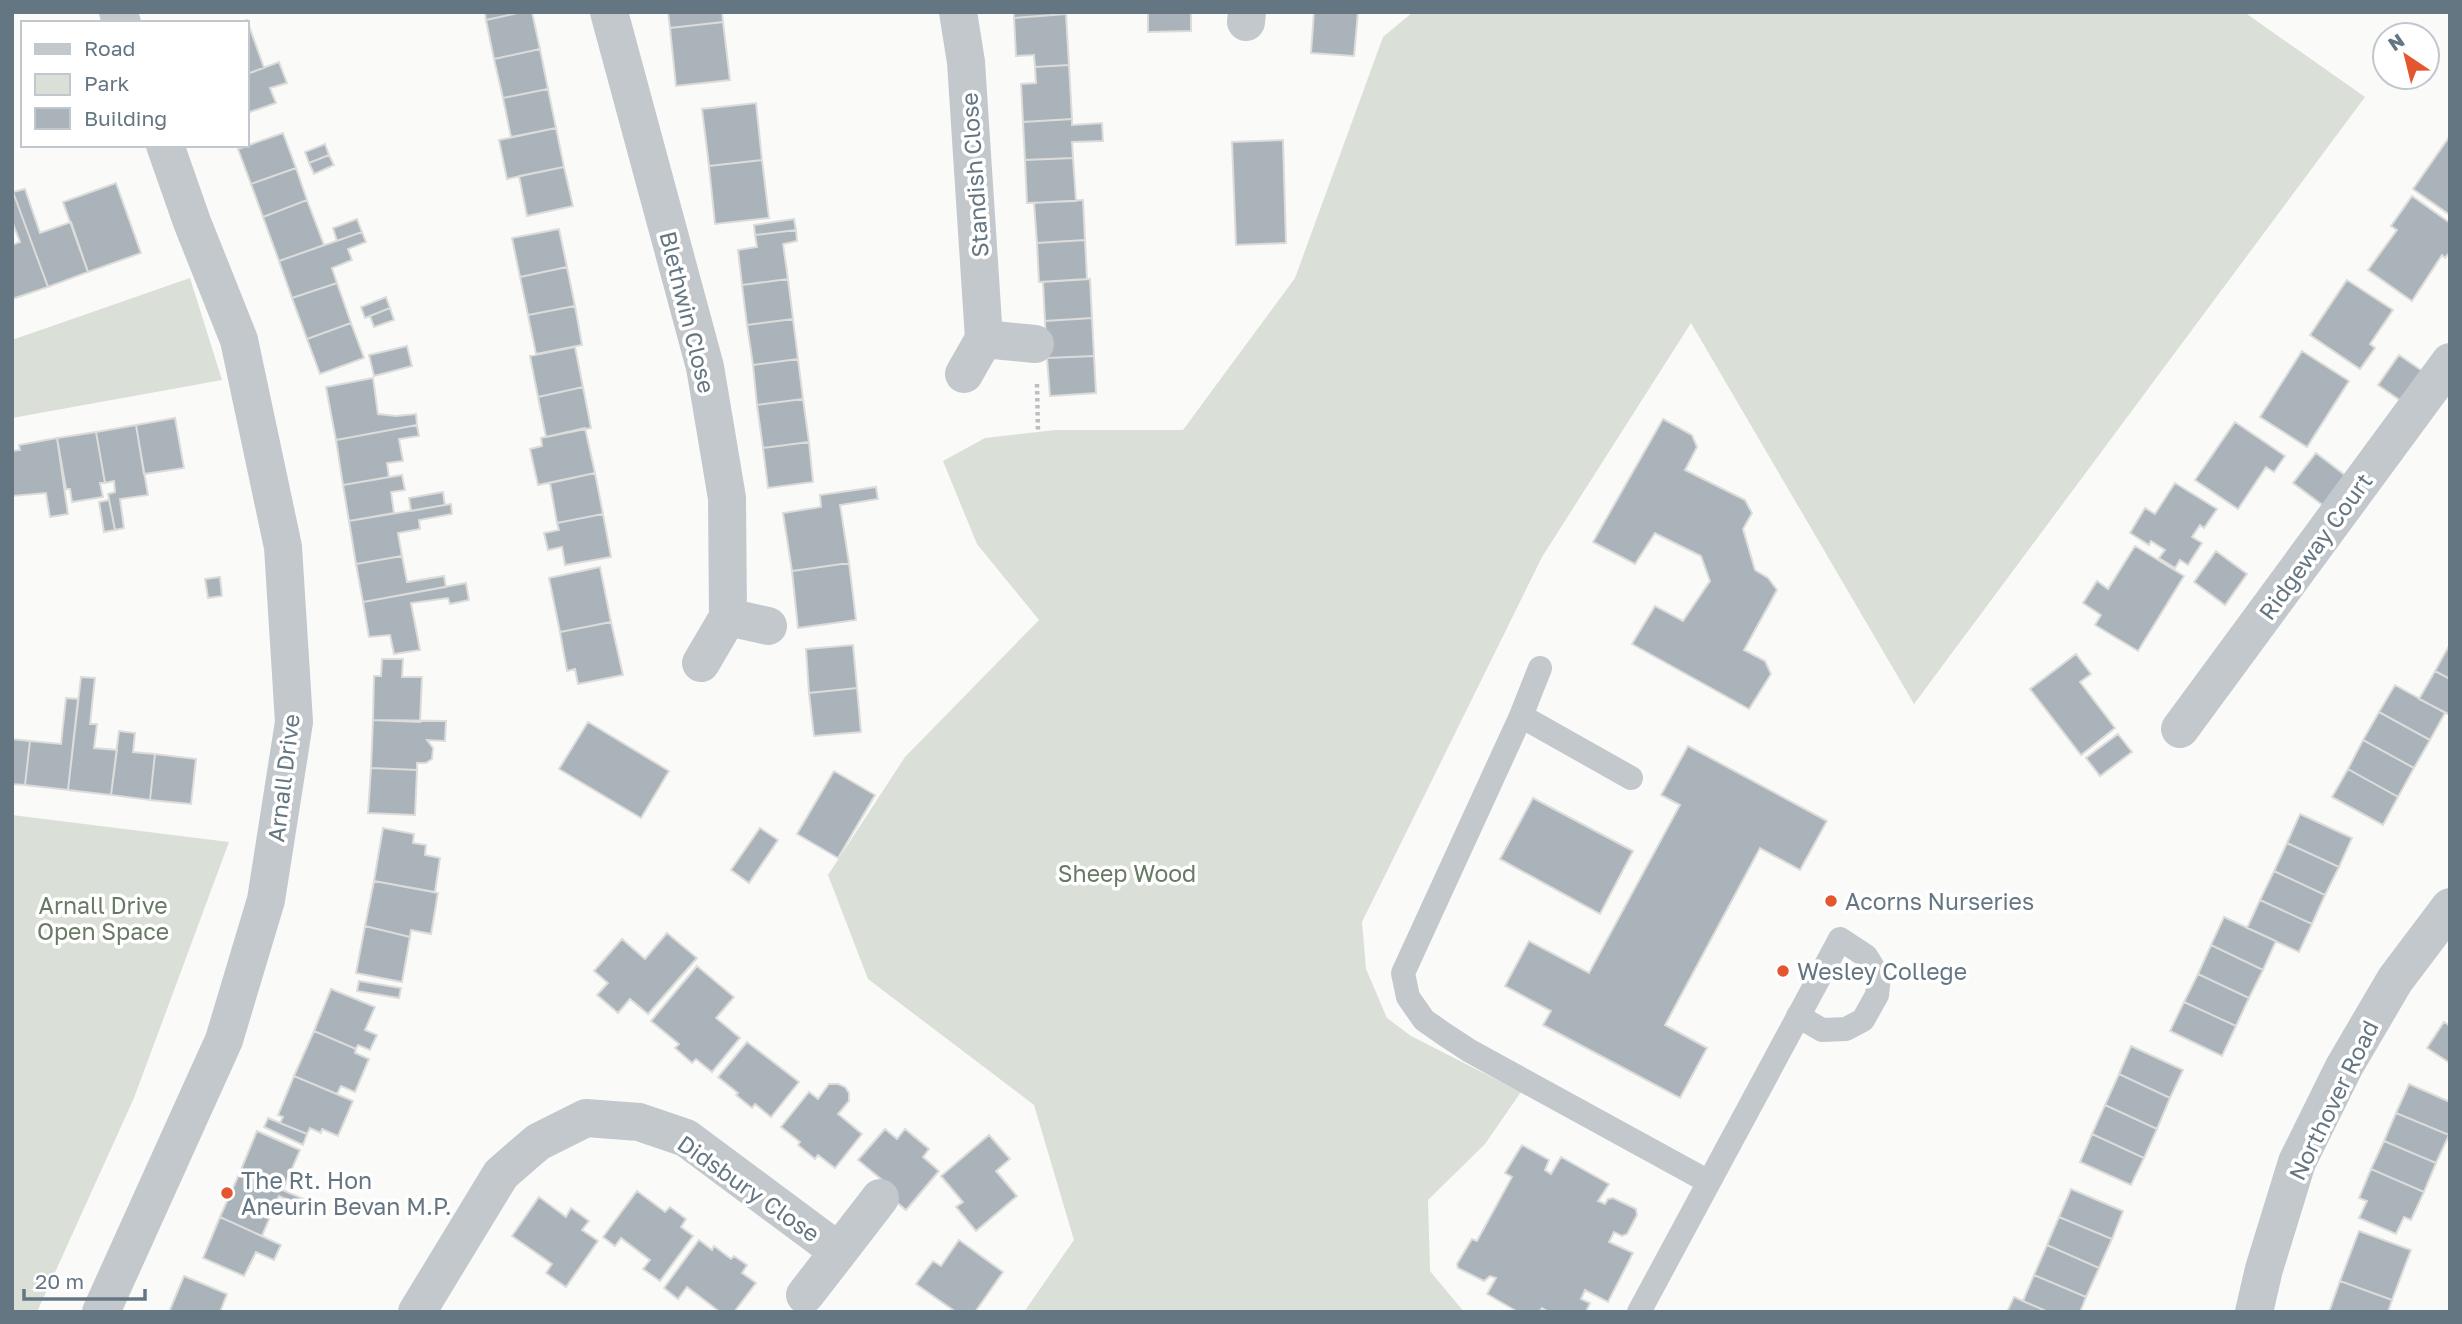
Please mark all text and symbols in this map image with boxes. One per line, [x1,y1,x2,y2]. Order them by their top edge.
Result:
legend [21,21,248,147]
north arrow [2371,21,2441,91]
text: N [2383,28,2408,55]
text: Road [84,35,135,61]
text: Park [84,70,130,96]
street label: Standish Close [954,92,994,258]
text: Building [84,105,167,131]
street label: Blethwin Close [654,228,722,396]
street label: Ridgeway Court [2252,467,2378,625]
street label: Arnall Drive [261,712,305,844]
park label: Sheep Wood [1058,859,1196,887]
place label: Acorns Nurseries [1845,887,2034,915]
park label: Arnall Drive Open Space [37,891,169,945]
marker: Acorns Nurseries [1823,893,1839,909]
place label: Wesley College [1797,957,1967,985]
marker: Wesley College [1775,963,1791,979]
street label: Northover Road [2282,1016,2384,1184]
street label: Didsbury Close [673,1129,825,1247]
place label: The Rt. Hon Aneurin Bevan M.P. [241,1166,452,1220]
marker: The Rt. Hon Aneurin Bevan M.P. [219,1185,235,1201]
scale bar [24,1258,145,1302]
text: 20 m [35,1268,84,1294]

